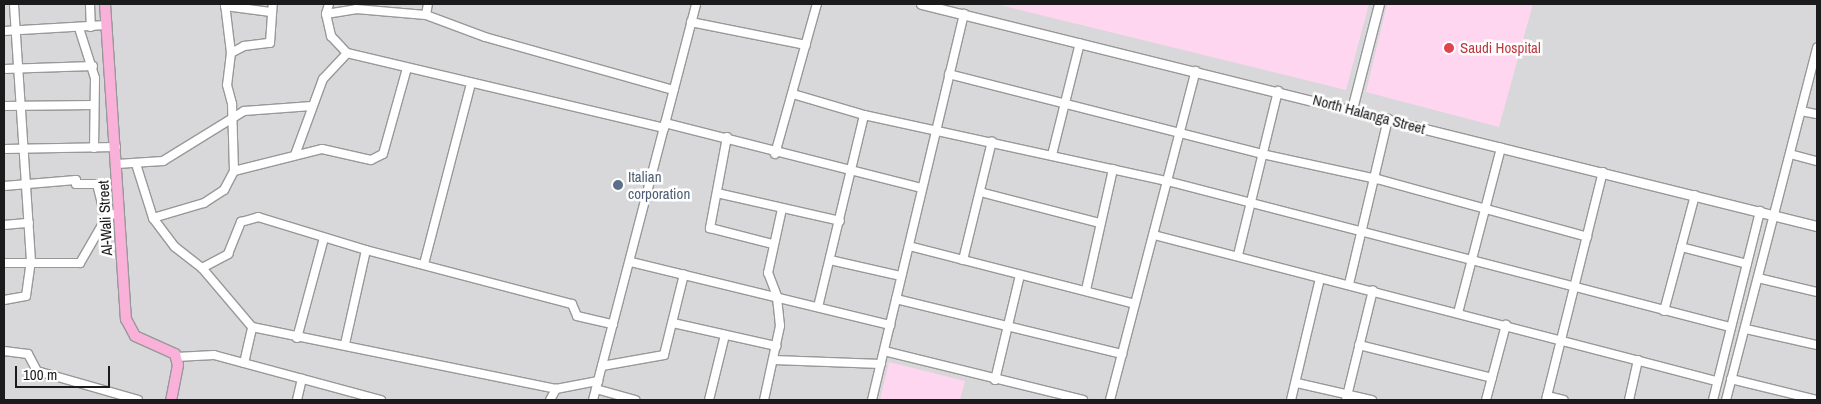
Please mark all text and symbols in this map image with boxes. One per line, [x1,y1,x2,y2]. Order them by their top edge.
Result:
place label: Saudi Hospital [1460,39,1541,57]
marker: Saudi Hospital [1442,41,1456,55]
street label: North Halanga Street [1311,90,1427,138]
place label: Italian corporation [628,167,690,202]
marker: Italian corporation [612,179,624,191]
street label: Al-Wali Street [94,180,116,256]
scale bar [18,356,112,388]
text: 100 m [23,364,57,385]

